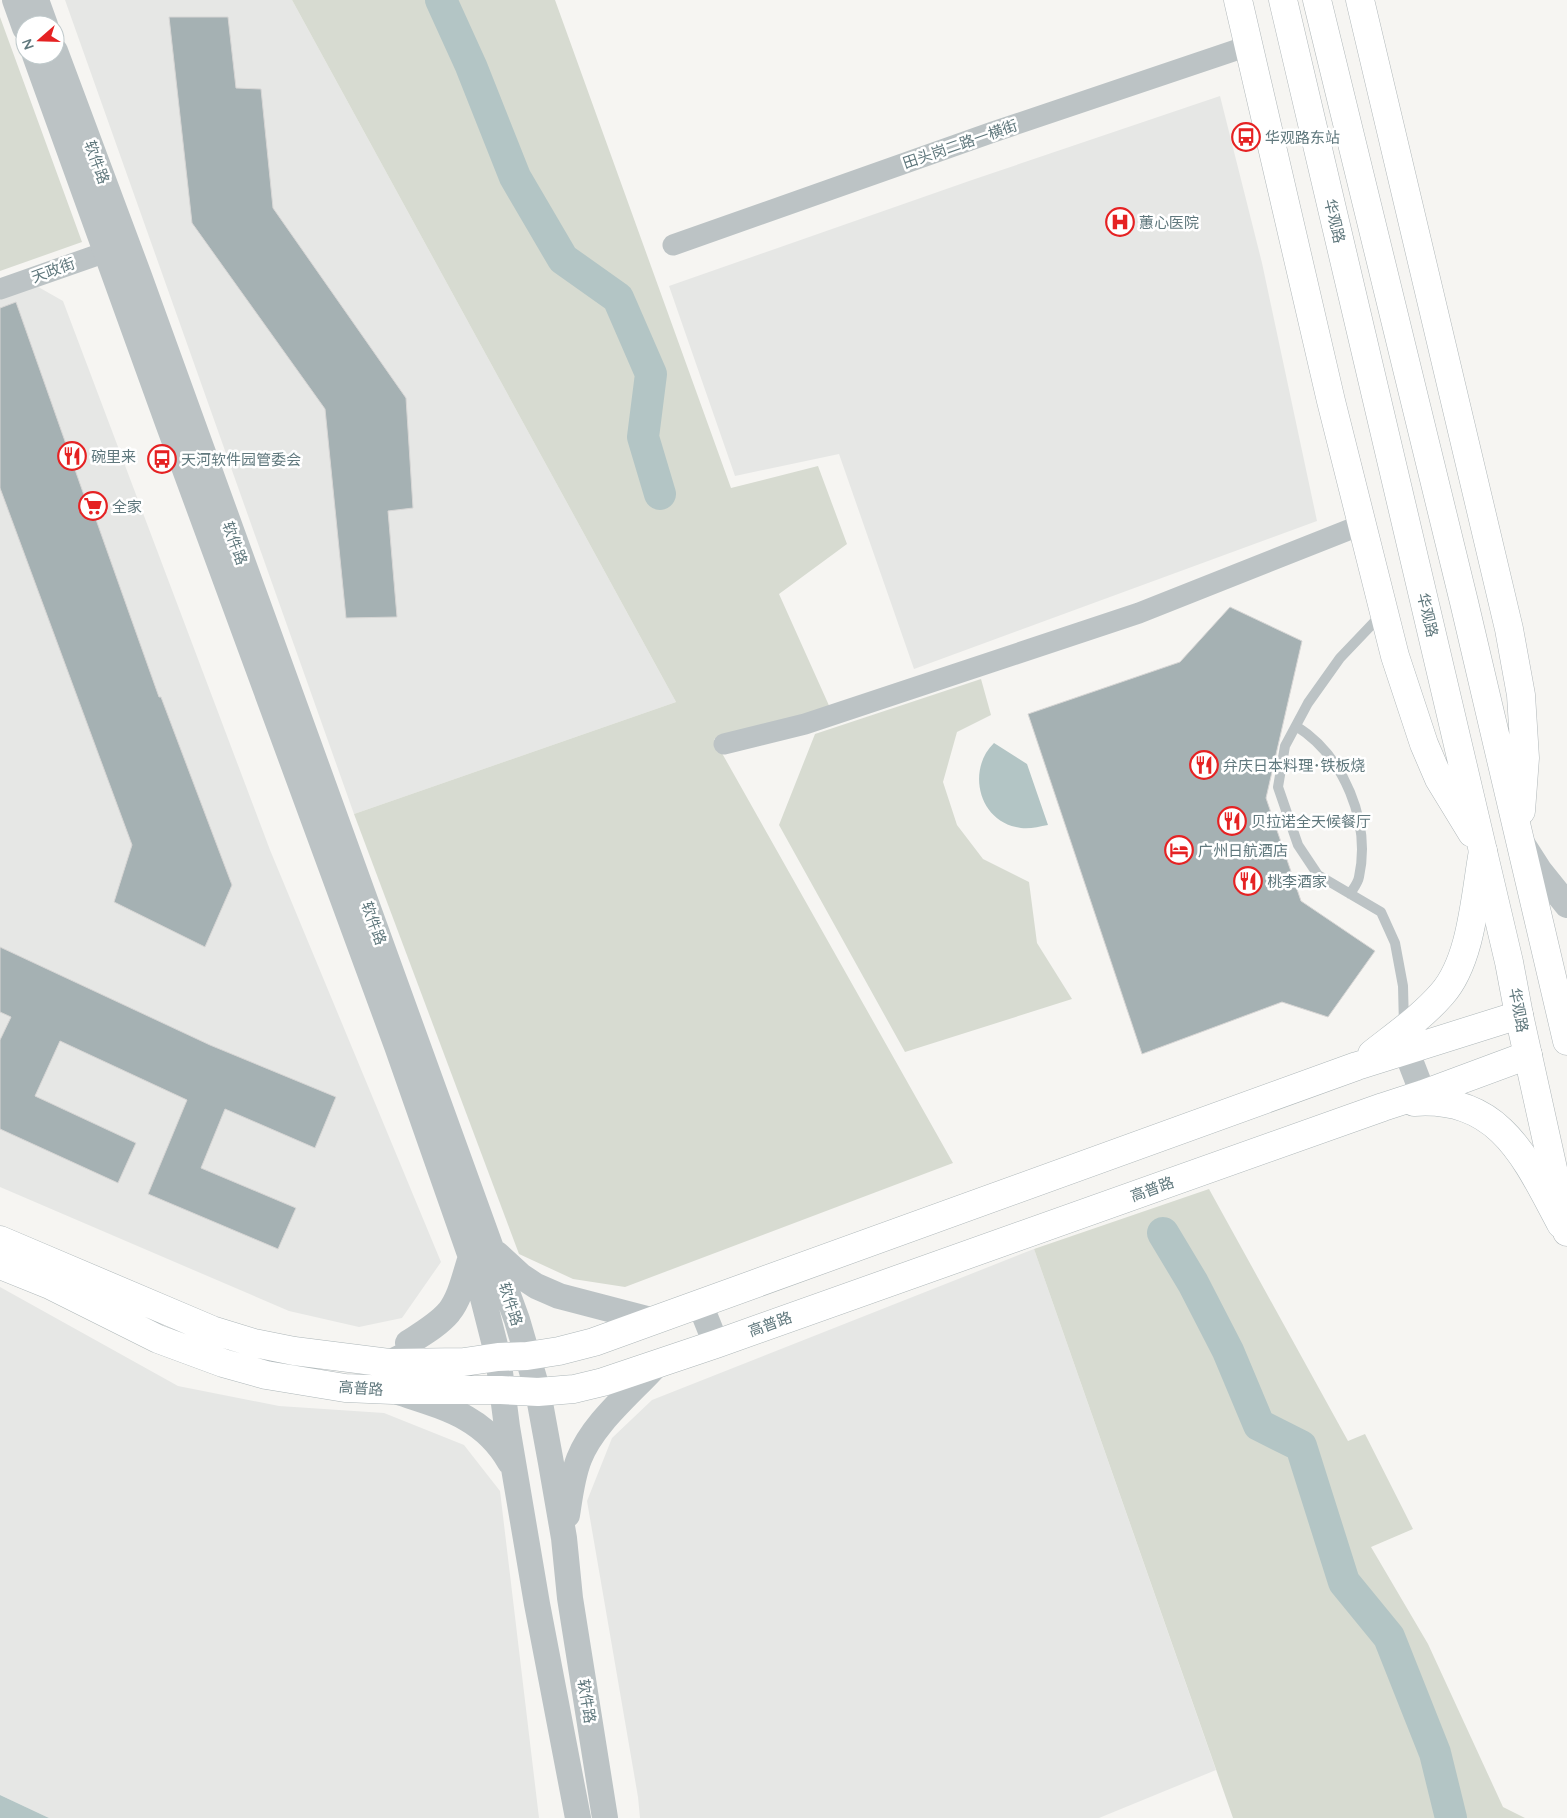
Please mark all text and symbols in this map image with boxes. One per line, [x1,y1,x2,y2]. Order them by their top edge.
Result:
north arrow [15,15,65,65]
text: N [18,37,38,52]
street label: 田头岗二路一横街 [900,115,1020,173]
bus stop icon: 华观路东站 [1231,122,1261,152]
place label: 华观路东站 [1265,128,1340,147]
street label: 软件路 [80,138,114,186]
street label: 华观路 [1321,197,1349,245]
hospital icon: 蕙心医院 [1105,207,1135,237]
place label: 蕙心医院 [1139,213,1199,232]
street label: 天政街 [29,253,77,287]
restaurant icon: 碗里来 [57,441,87,471]
bus stop icon: 天河软件园管委会 [147,444,177,474]
place label: 碗里来 [91,447,136,466]
place label: 天河软件园管委会 [181,450,301,469]
supermarket icon: 全家 [78,491,108,521]
place label: 全家 [112,497,142,516]
street label: 软件路 [218,519,252,567]
street label: 华观路 [1414,591,1442,639]
restaurant icon: 弁庆日本料理･铁板烧 [1189,750,1219,780]
place label: 弁庆日本料理･铁板烧 [1223,756,1366,775]
restaurant icon: 贝拉诺全天候餐厅 [1217,806,1247,836]
place label: 贝拉诺全天候餐厅 [1251,812,1371,831]
hotel icon: 广州日航酒店 [1164,835,1194,865]
place label: 广州日航酒店 [1198,841,1288,860]
restaurant icon: 桃李酒家 [1233,866,1263,896]
place label: 桃李酒家 [1267,872,1327,891]
street label: 软件路 [357,899,391,947]
street label: 华观路 [1505,986,1533,1034]
street label: 高普路 [1128,1172,1176,1206]
street label: 软件路 [495,1280,527,1328]
street label: 高普路 [746,1307,794,1341]
street label: 高普路 [338,1377,384,1399]
street label: 软件路 [574,1677,600,1725]

